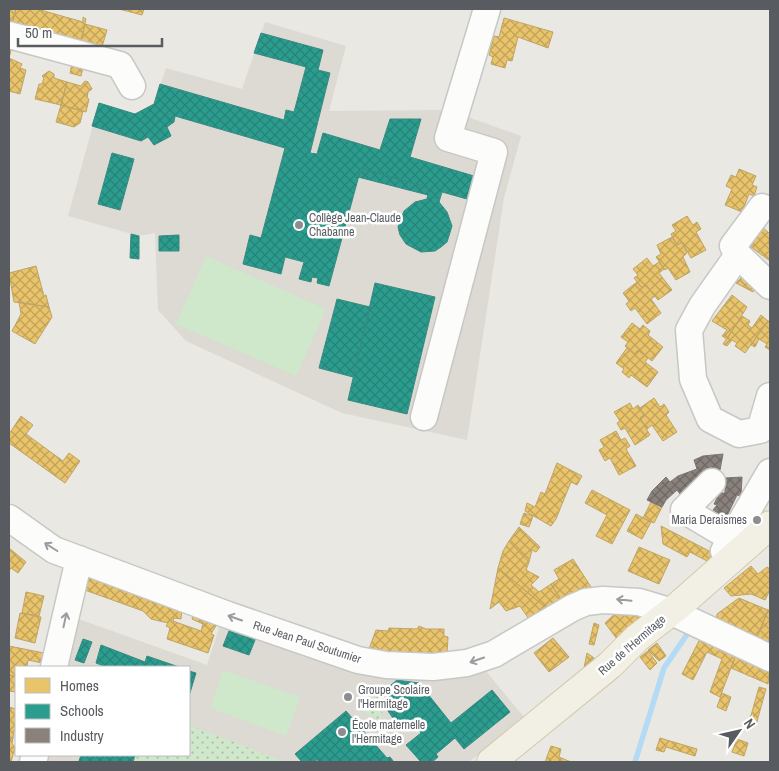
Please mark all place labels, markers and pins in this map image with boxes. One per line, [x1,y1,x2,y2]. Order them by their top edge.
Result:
place label: Collège Jean-Claude Chabanne [309,210,401,240]
marker: Collège Jean-Claude Chabanne [293,219,305,231]
place label: Maria Deraismes [672,512,747,528]
marker: Maria Deraismes [751,514,763,526]
place label: Groupe Scolaire l'Hermitage [358,682,430,712]
marker: Groupe Scolaire l'Hermitage [342,691,354,703]
place label: École maternelle l'Hermitage [352,717,425,747]
marker: École maternelle l'Hermitage [336,726,348,738]

